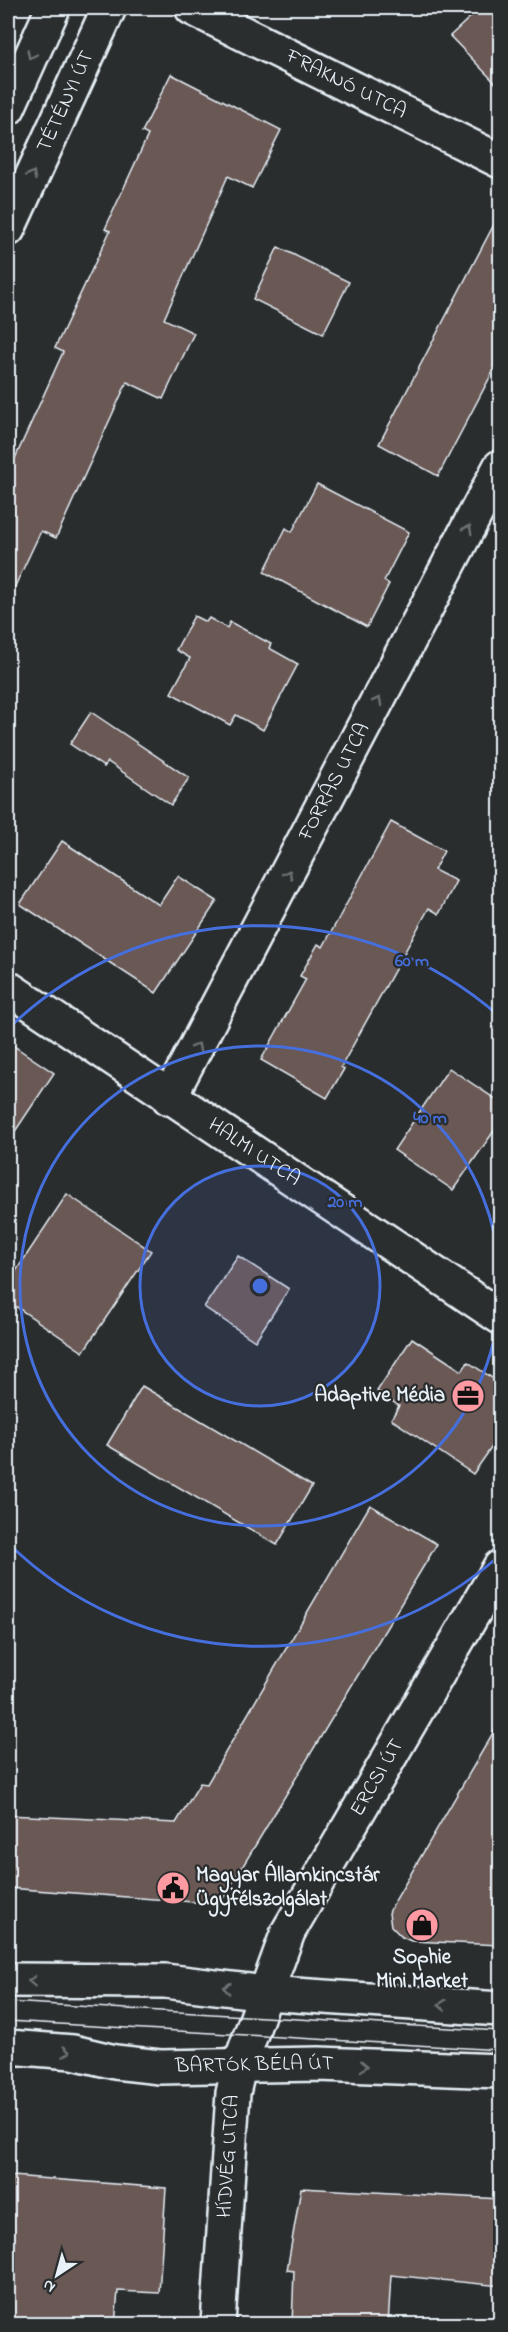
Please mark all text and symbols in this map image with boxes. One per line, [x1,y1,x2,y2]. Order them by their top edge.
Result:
street label: FRAKNÓ UTCA [280,41,412,127]
street label: TÉTÉNYI ÚT [30,46,102,157]
one-way arrow [27,49,39,60]
one-way arrow [24,171,36,182]
one-way arrow [461,524,472,535]
one-way arrow [371,697,382,708]
street label: FORRÁS UTCA [291,718,378,847]
one-way arrow [281,870,292,881]
text: 60 m [395,949,429,975]
one-way arrow [190,1042,202,1053]
text: 40 m [413,1106,447,1132]
street label: HALMI UTCA [202,1111,306,1194]
text: 20 m [326,1190,363,1216]
centre of rings [250,1276,270,1296]
office icon: Adaptive Média [450,1378,486,1414]
place label: Adaptive Média [314,1381,445,1411]
street label: ERCSI ÚT [343,1734,412,1822]
place label: Magyar Államkincstár Ügyfélszolgálat [196,1860,380,1917]
public building icon: Magyar Államkincstár Ügyfélszolgálat [155,1870,191,1906]
shop icon: Sophie Mini Market [404,1907,440,1943]
place label: Sophie Mini Market [376,1943,469,1997]
one-way arrow [28,1975,37,1987]
one-way arrow [222,1983,231,1995]
one-way arrow [438,1999,447,2012]
one-way arrow [61,2045,70,2057]
street label: BARTÓK BÉLA ÚT [174,2049,334,2082]
one-way arrow [360,2060,369,2072]
street label: HÍDVÉG UTCA [210,2094,248,2219]
north arrow [27,2245,87,2305]
text: N [38,2273,61,2298]

